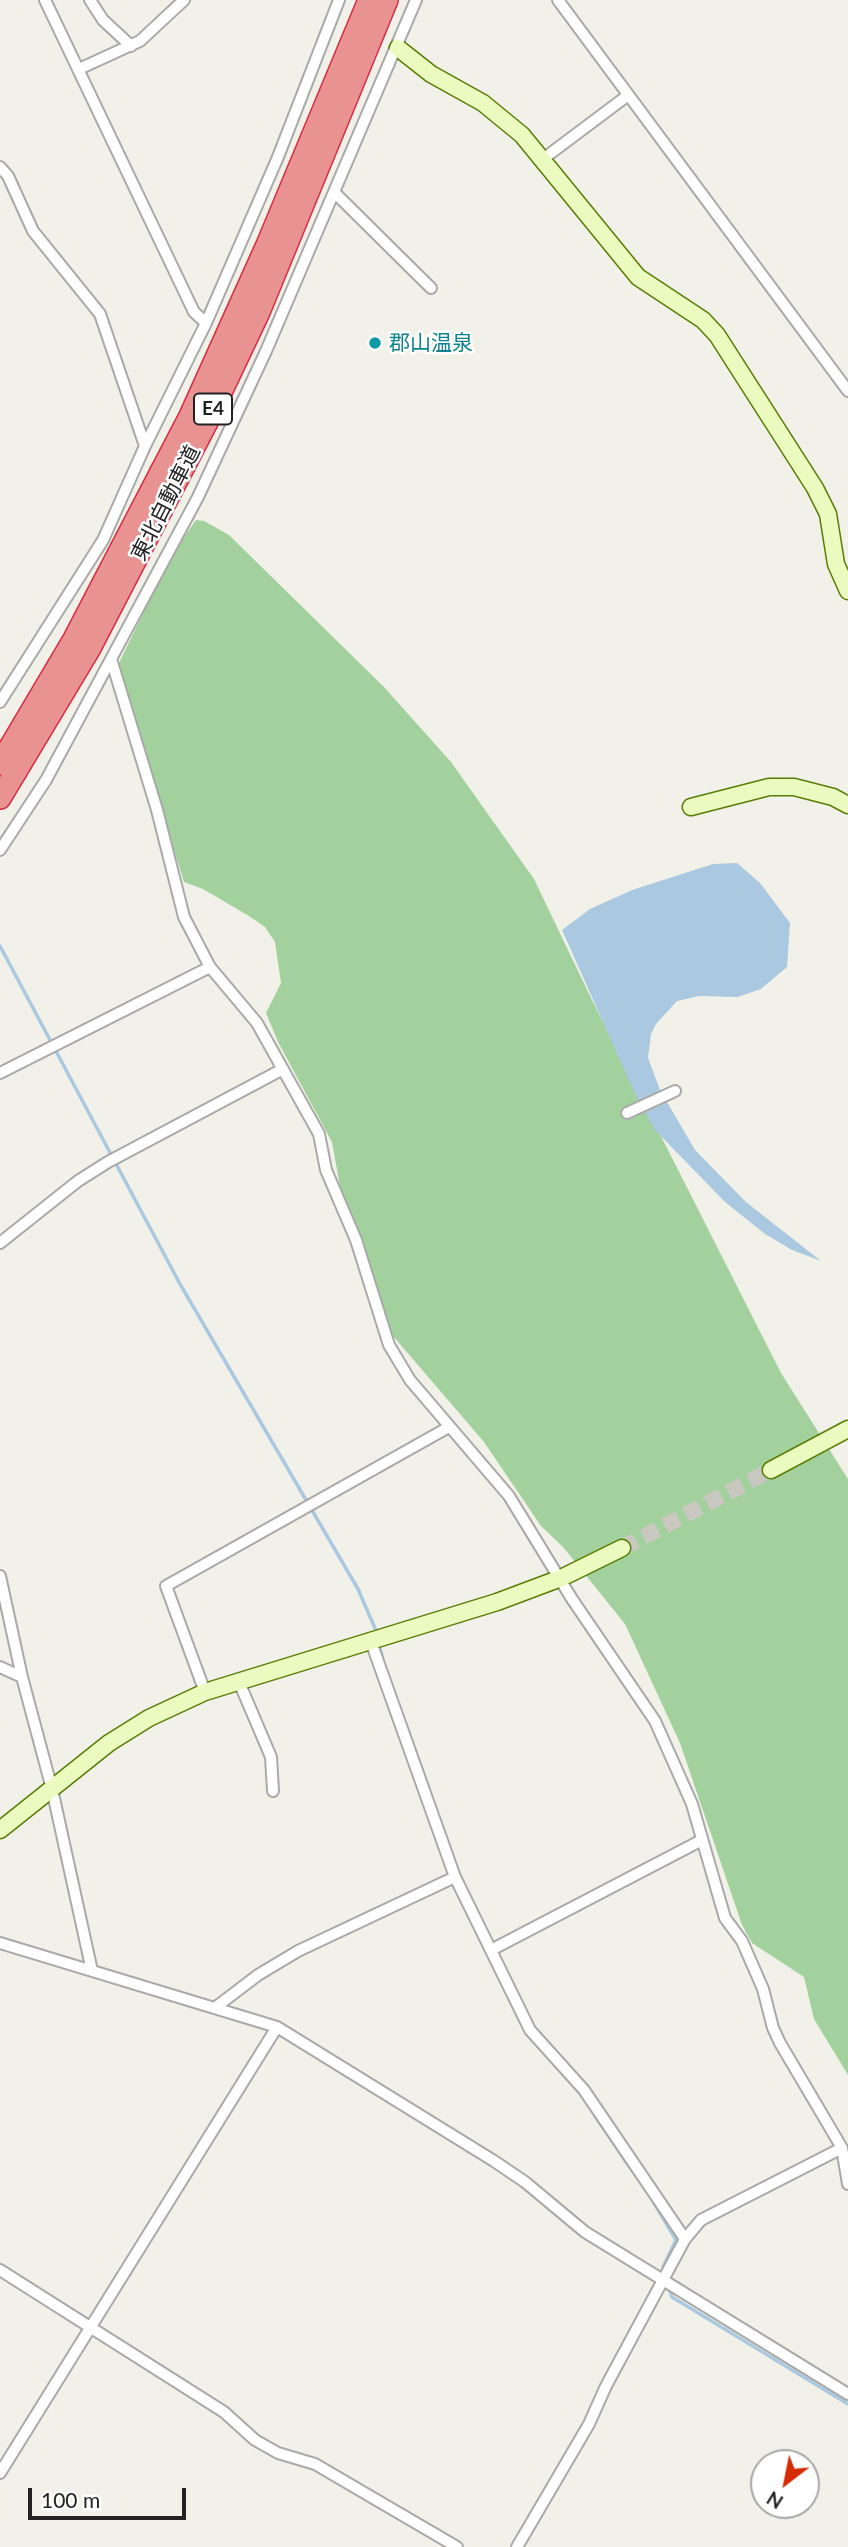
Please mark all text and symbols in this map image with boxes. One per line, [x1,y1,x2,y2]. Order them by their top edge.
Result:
place label: 郡山温泉 [389,330,473,356]
marker: 郡山温泉 [367,335,383,351]
road number: E4 [194,394,232,424]
street label: 東北自動車道 [126,441,206,565]
north arrow [750,2449,820,2519]
scale bar [32,2474,189,2518]
text: 100 m [41,2487,100,2512]
text: N [762,2487,787,2514]

